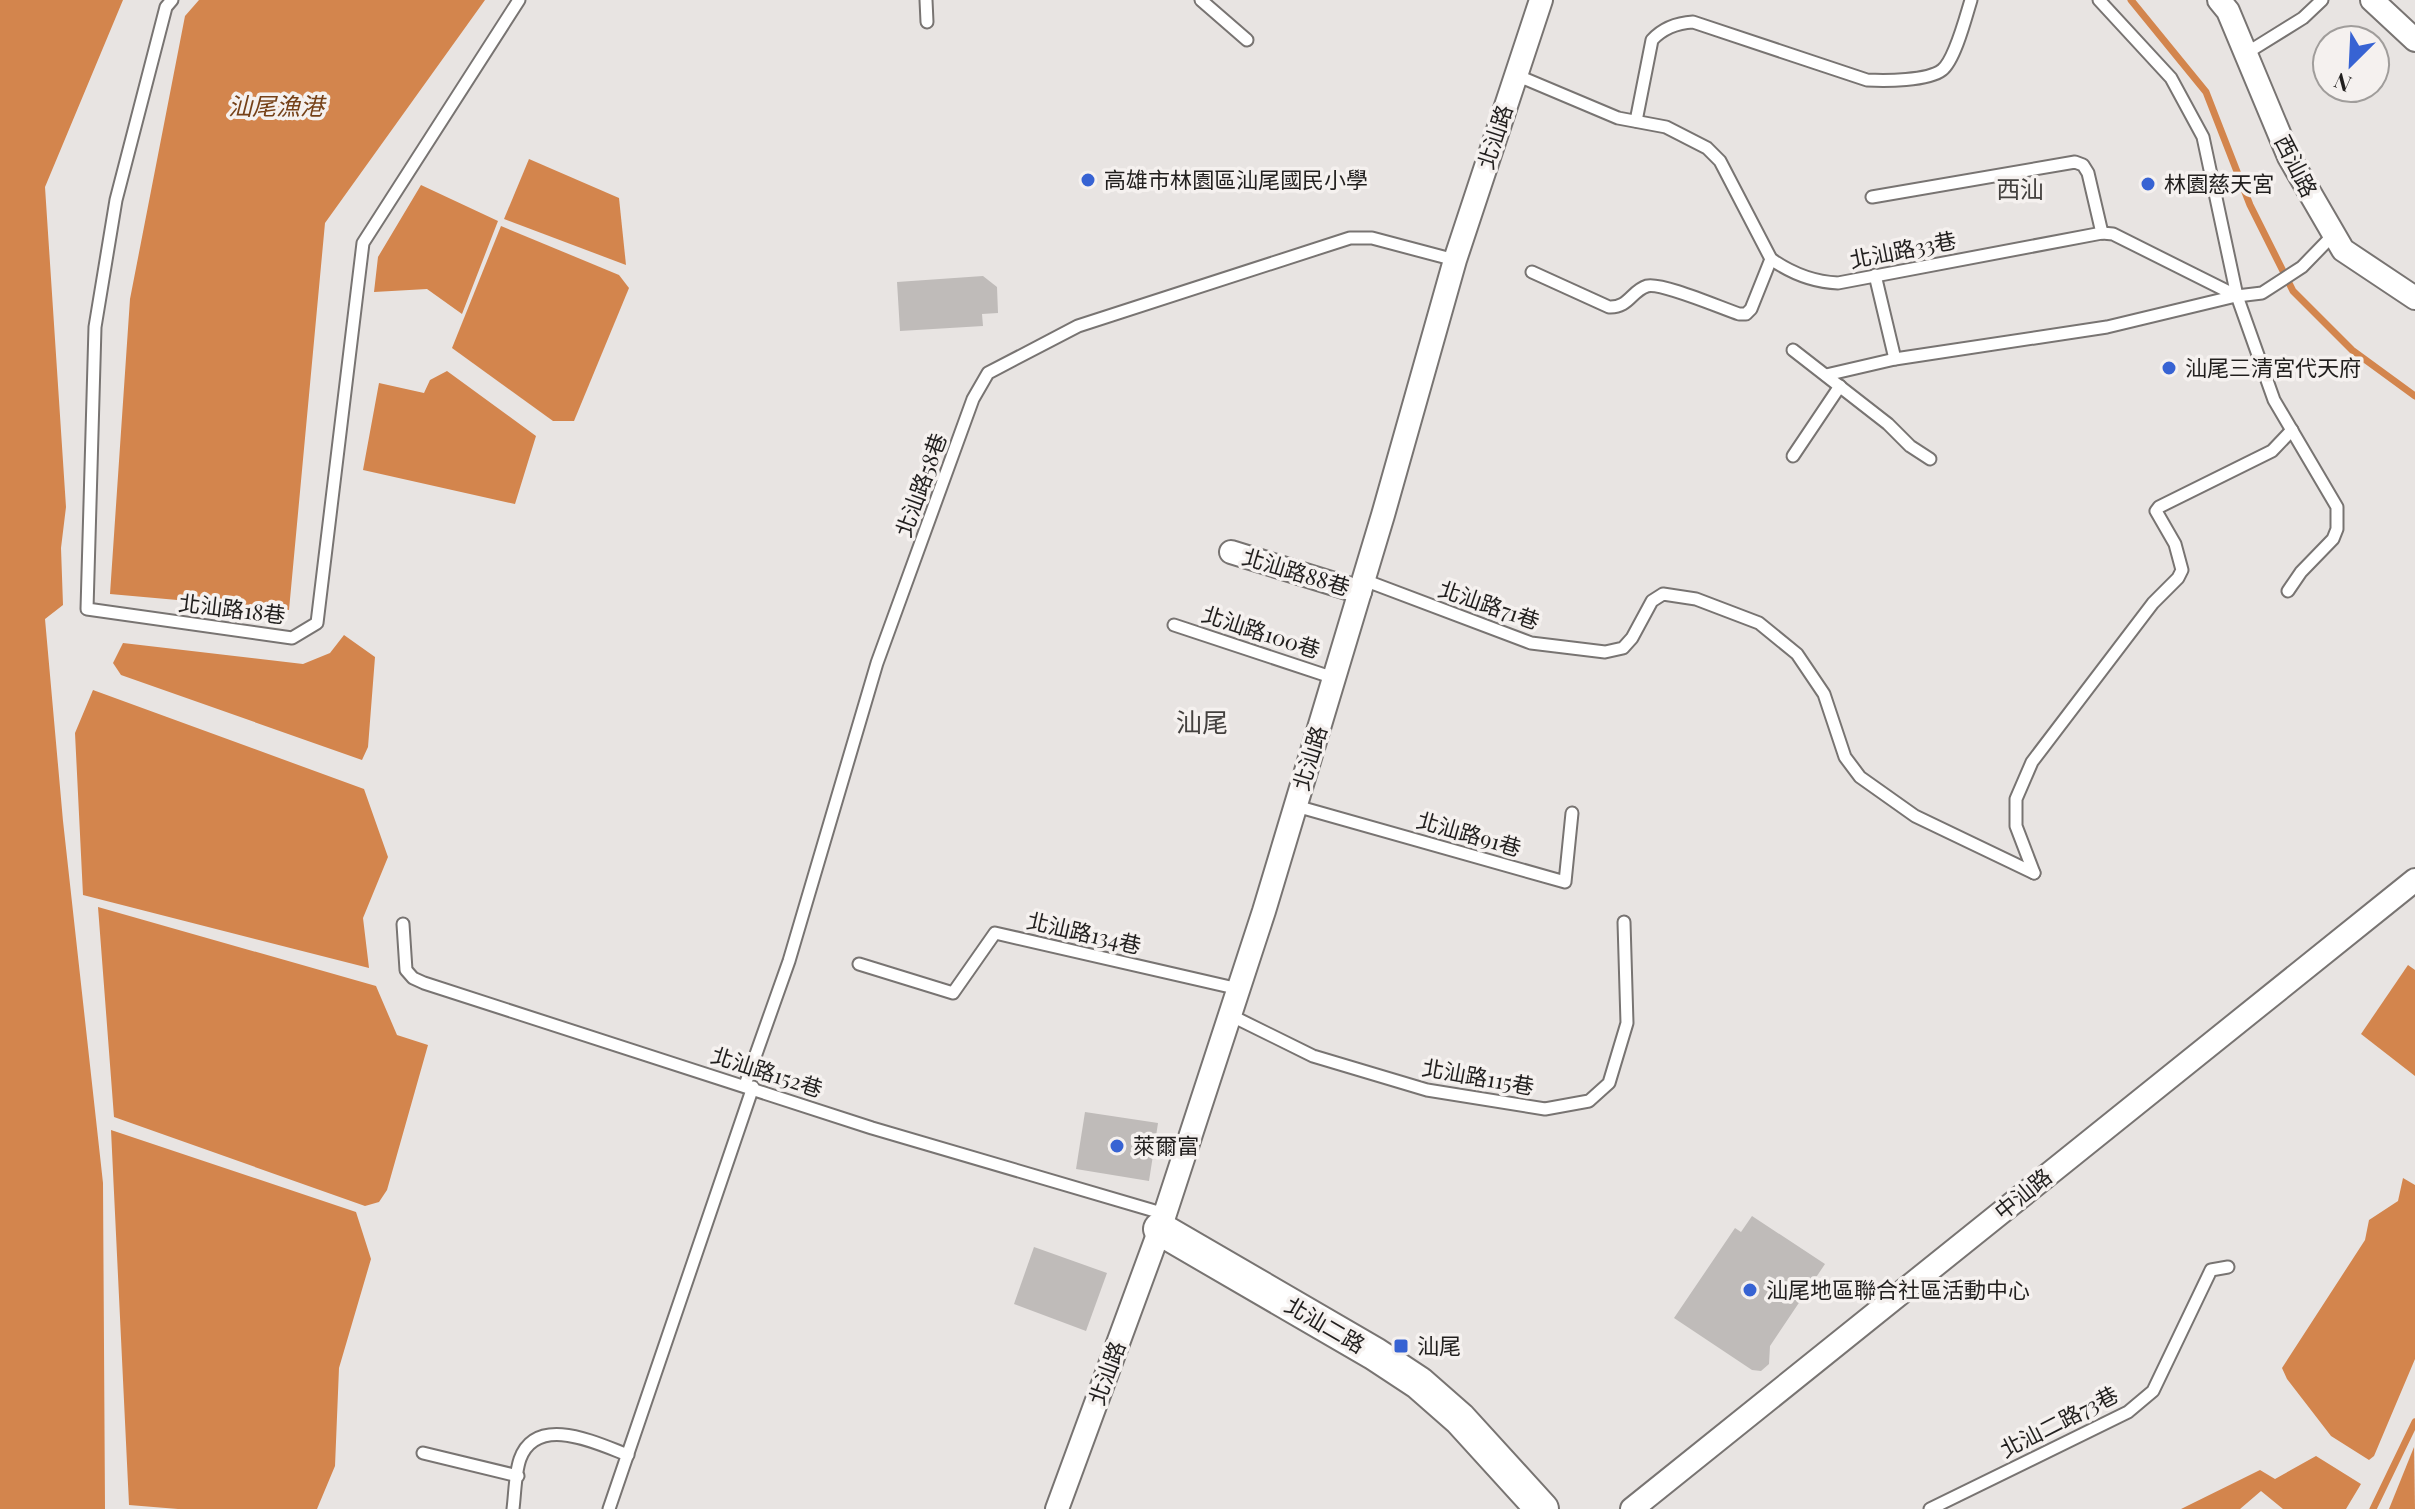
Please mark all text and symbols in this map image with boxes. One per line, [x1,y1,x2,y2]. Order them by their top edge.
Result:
north arrow [2311,24,2391,104]
text: N [2329,66,2356,100]
water label: 汕尾漁港 [228,89,327,121]
street label: 北汕路 [1470,101,1519,173]
street label: 西汕路 [2269,129,2325,202]
place label: 高雄市林園區汕尾國民小學 [1104,164,1368,194]
place label: 林園慈天宮 [2164,168,2274,198]
marker: 高雄市林園區汕尾國民小學 [1079,171,1097,189]
district label: 西汕 [1996,172,2044,204]
marker: 林園慈天宮 [2139,175,2157,193]
street label: 北汕路33巷 [1847,224,1959,274]
place label: 汕尾三清宮代天府 [2185,352,2361,382]
marker: 汕尾三清宮代天府 [2160,359,2178,377]
street label: 北汕路58巷 [887,429,953,541]
street label: 北汕路88巷 [1239,540,1354,602]
street label: 北汕路71巷 [1435,573,1544,635]
street label: 北汕路18巷 [177,587,287,629]
street label: 北汕路100巷 [1198,598,1324,664]
district label: 汕尾 [1176,704,1228,739]
street label: 北汕路 [1285,722,1333,794]
street label: 北汕路91巷 [1414,804,1525,862]
street label: 北汕路134巷 [1024,904,1144,960]
street label: 北汕路152巷 [708,1039,827,1103]
street label: 北汕路115巷 [1420,1051,1536,1101]
place label: 萊爾富 [1133,1130,1199,1160]
marker: 萊爾富 [1108,1137,1126,1155]
street label: 中汕路 [1987,1161,2057,1226]
place label: 汕尾地區聯合社區活動中心 [1766,1274,2030,1304]
marker: 汕尾地區聯合社區活動中心 [1741,1281,1759,1299]
street label: 北汕二路 [1280,1289,1371,1359]
place label: 汕尾 [1417,1330,1461,1360]
street label: 北汕路 [1081,1337,1131,1409]
marker: 汕尾 [1392,1337,1410,1355]
street label: 北汕二路73巷 [1994,1378,2123,1464]

